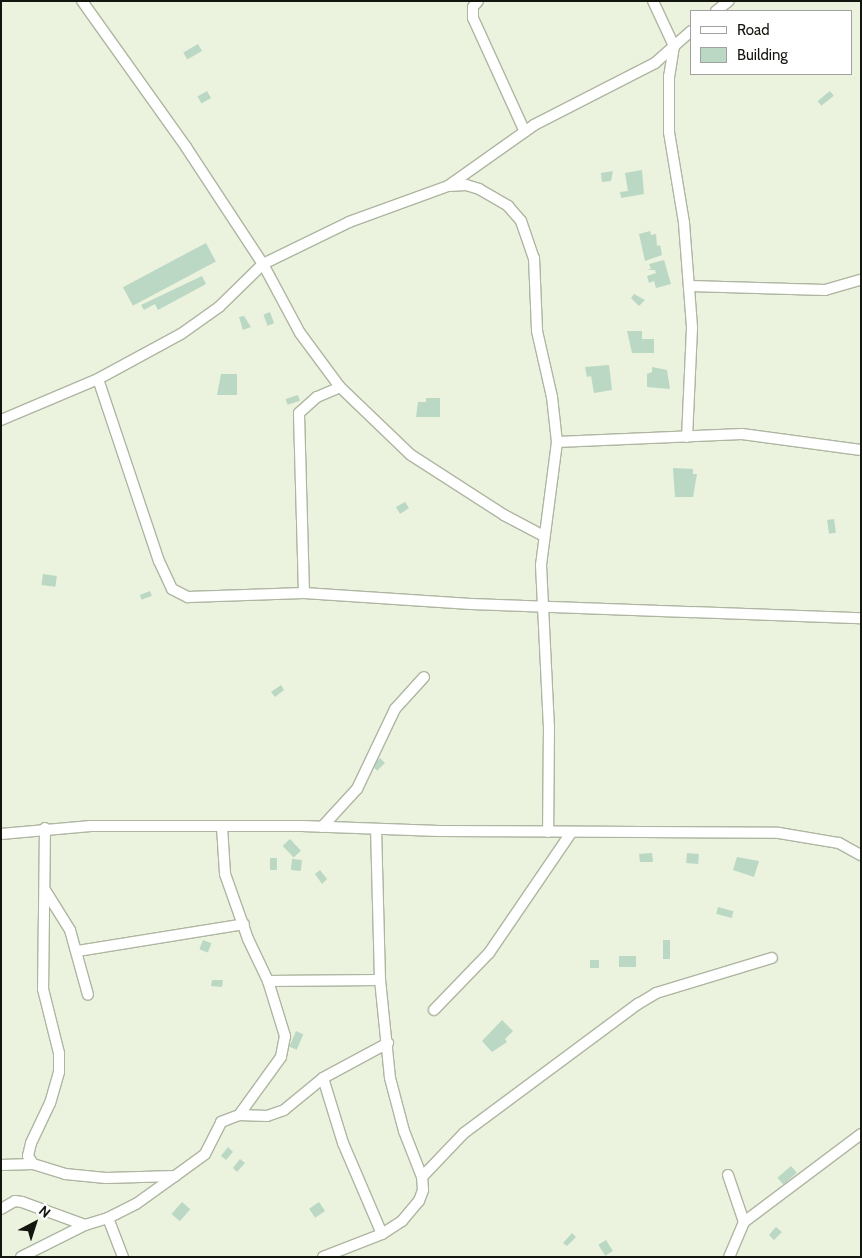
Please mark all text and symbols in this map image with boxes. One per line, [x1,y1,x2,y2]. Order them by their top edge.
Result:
legend [690,10,852,75]
text: Road [737,21,770,39]
text: Building [737,46,788,64]
north arrow [10,1198,60,1248]
text: N [35,1201,54,1222]

